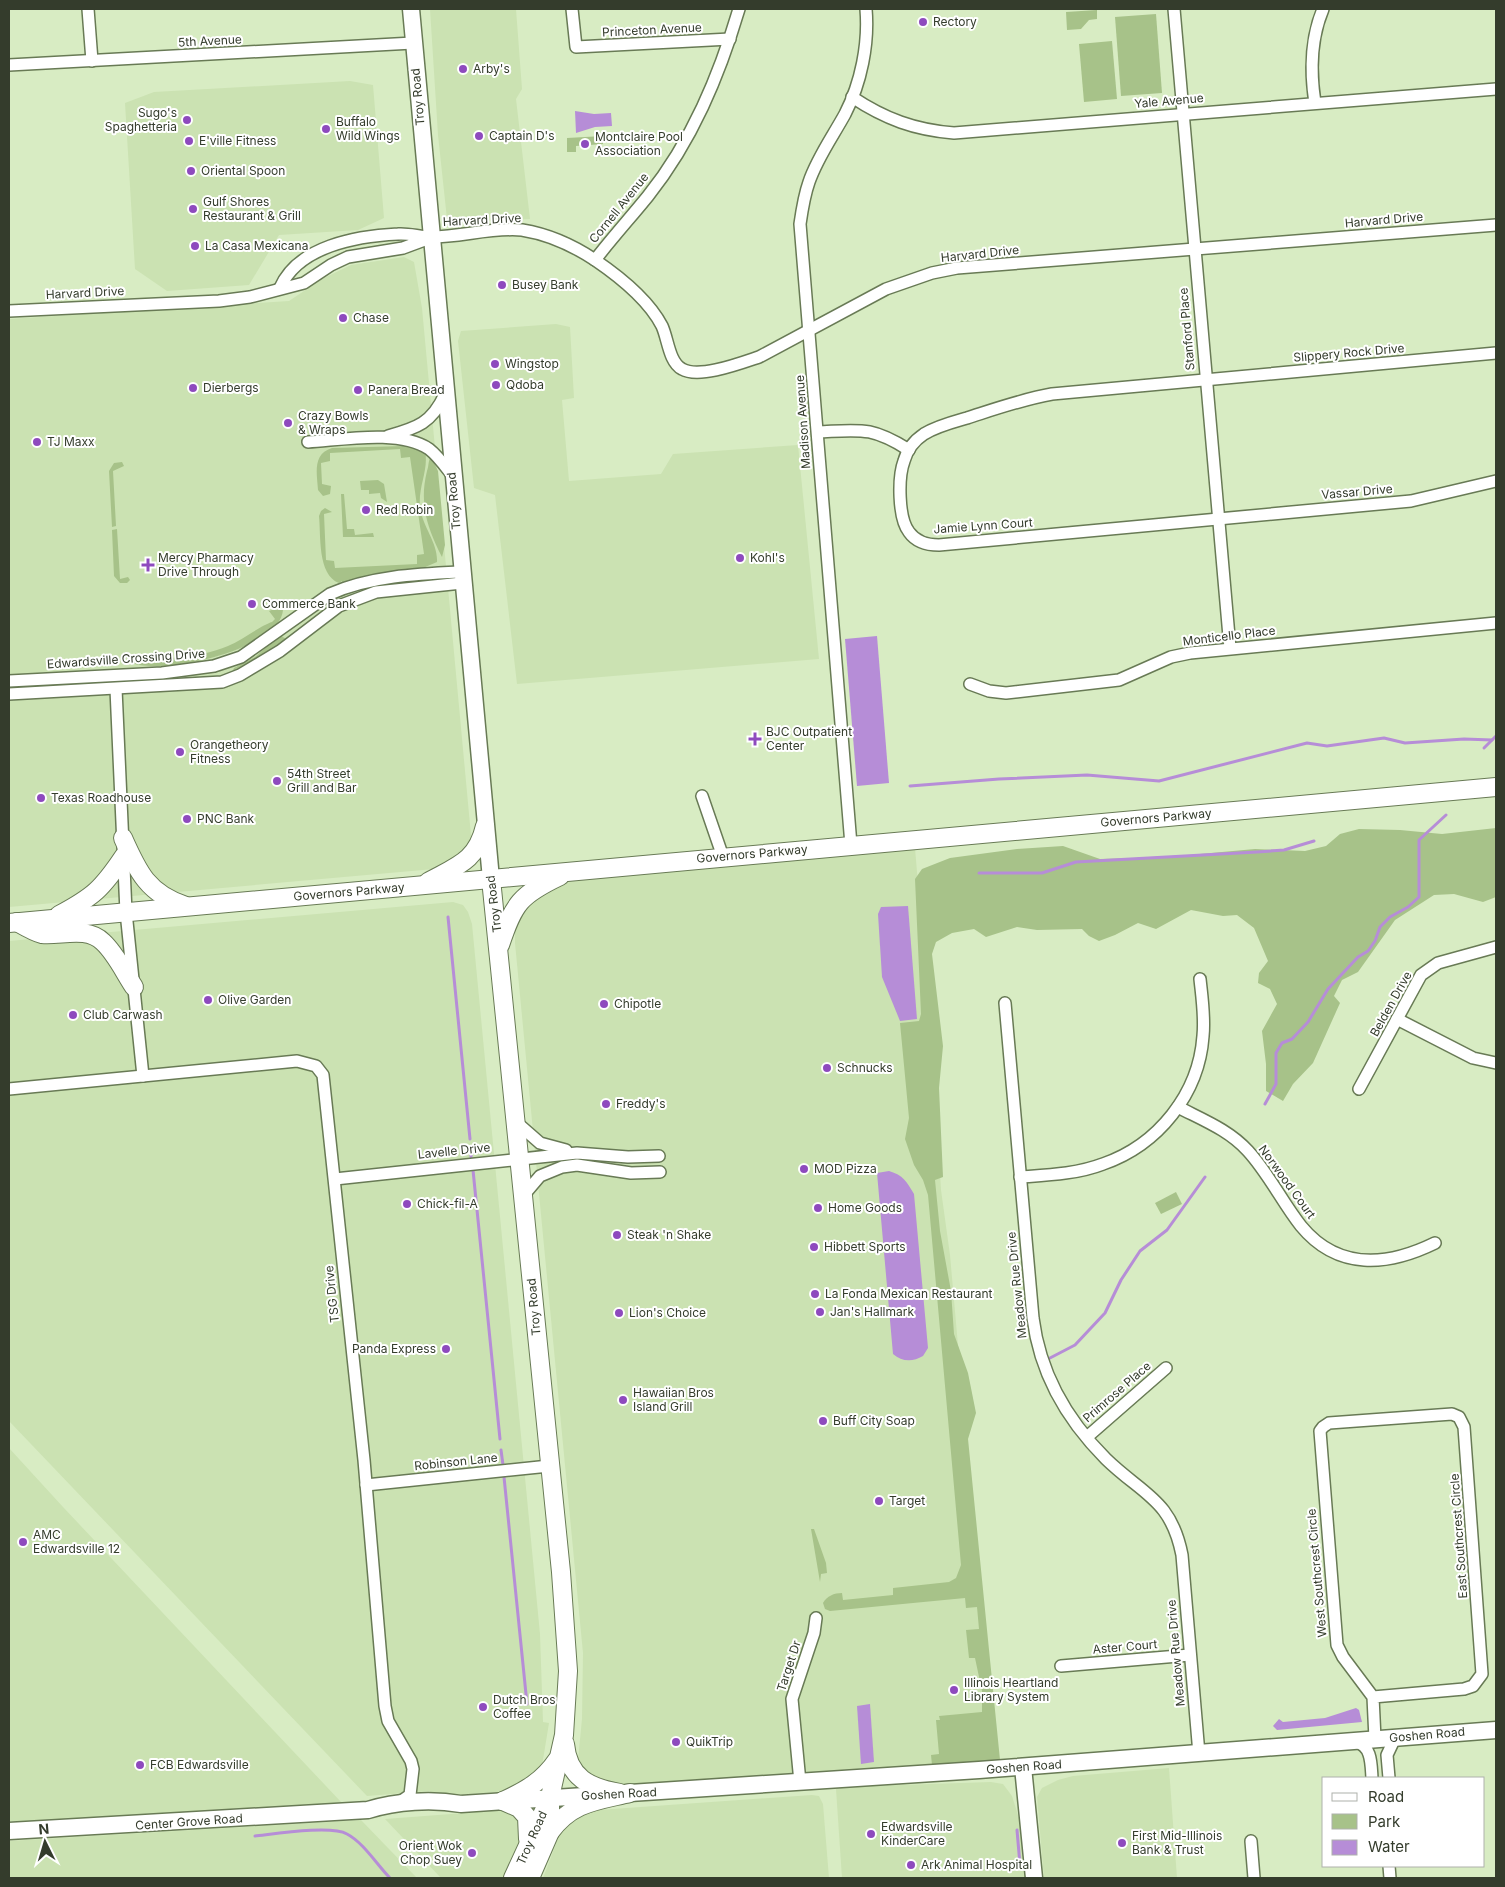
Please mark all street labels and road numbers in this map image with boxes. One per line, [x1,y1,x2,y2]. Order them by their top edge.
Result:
street label: Princeton Avenue [602,19,702,40]
street label: 5th Avenue [178,31,242,50]
street label: Troy Road [408,68,427,126]
street label: Yale Avenue [1134,90,1204,111]
street label: Cornell Avenue [586,170,652,246]
street label: Harvard Drive [1344,209,1424,230]
street label: Harvard Drive [442,210,522,229]
street label: Harvard Drive [940,242,1020,265]
street label: Harvard Drive [45,283,125,302]
street label: Stanford Place [1175,287,1198,371]
street label: Slippery Rock Drive [1293,340,1405,365]
street label: Madison Avenue [792,375,813,469]
street label: Troy Road [444,472,463,530]
street label: Vassar Drive [1321,481,1393,502]
street label: Jamie Lynn Court [933,515,1033,536]
street label: Monticello Place [1182,622,1276,649]
street label: Edwardsville Crossing Drive [46,645,206,672]
street label: Governors Parkway [1100,805,1212,830]
street label: Governors Parkway [696,841,808,866]
street label: Troy Road [483,875,504,933]
street label: Governors Parkway [293,879,405,904]
street label: Belden Drive [1366,968,1415,1039]
street label: Lavelle Drive [417,1139,491,1162]
street label: Norwood Court [1256,1142,1319,1221]
street label: Meadow Rue Drive [1003,1231,1030,1339]
street label: TSG Drive [321,1265,342,1323]
street label: Troy Road [524,1278,543,1336]
street label: Primrose Place [1080,1358,1154,1425]
street label: Robinson Lane [414,1450,498,1473]
street label: East Southcrest Circle [1447,1473,1470,1599]
street label: West Southcrest Circle [1303,1508,1330,1638]
street label: Meadow Rue Drive [1163,1599,1188,1707]
street label: Aster Court [1092,1636,1158,1657]
street label: Target Dr [773,1638,804,1693]
street label: Goshen Road [1388,1724,1465,1745]
street label: Goshen Road [986,1756,1062,1777]
street label: Goshen Road [581,1784,657,1803]
street label: Troy Road [513,1809,550,1867]
street label: Center Grove Road [135,1810,243,1833]

